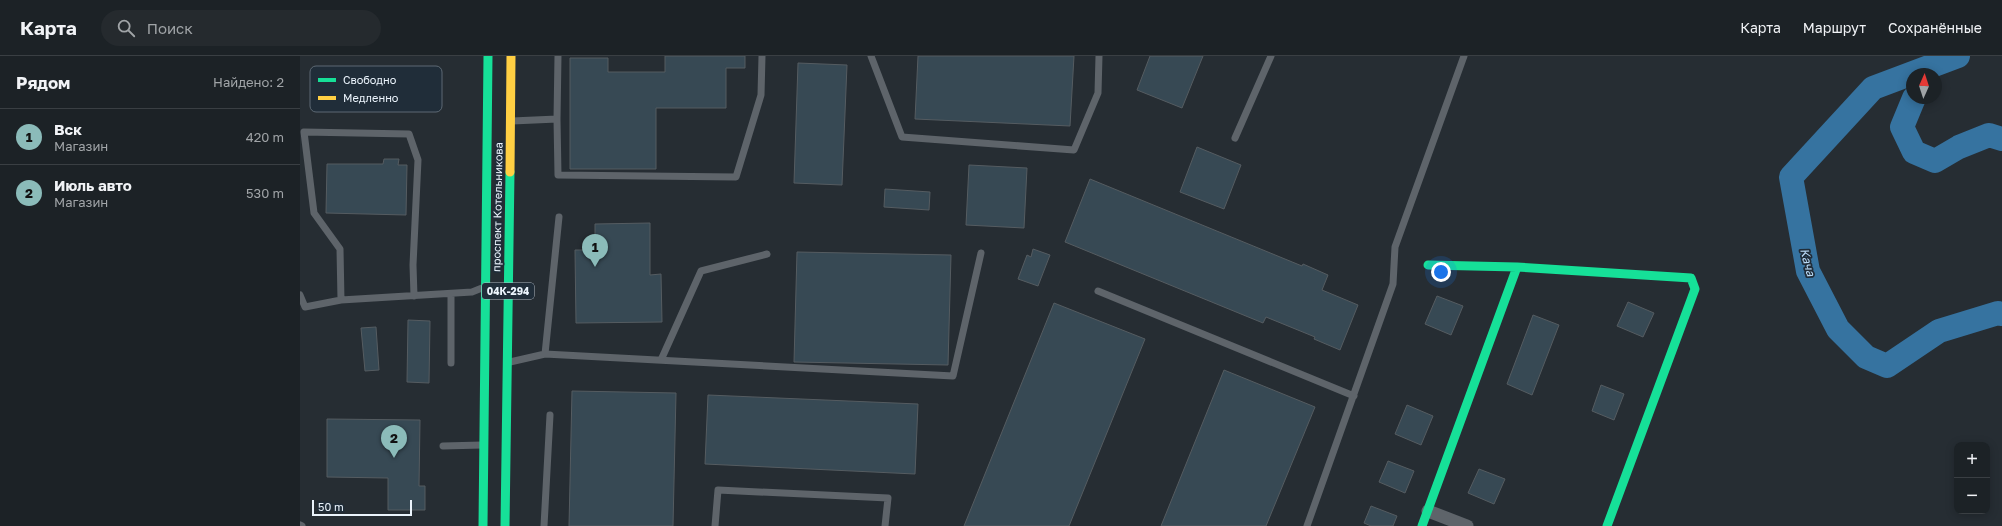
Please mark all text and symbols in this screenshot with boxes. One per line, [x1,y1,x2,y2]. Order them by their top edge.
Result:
search box [101,10,381,46]
text: Карта [20,16,77,39]
icon: search [115,17,137,39]
text: Поиск [147,19,193,37]
text: Карта [1740,19,1781,36]
text: Маршрут [1803,19,1866,36]
text: Сохранённые [1888,19,1982,36]
legend [310,66,442,112]
north arrow [1906,68,1942,104]
text: Рядом [16,72,70,93]
text: Свободно [343,73,397,86]
text: Найдено: 2 [213,74,284,90]
text: Медленно [343,91,399,104]
text: Вск [54,120,82,138]
text: 1 [26,129,32,145]
text: 420 m [246,129,284,145]
text: Магазин [54,138,108,154]
street label: проспект Котельникова [489,142,505,272]
text: Июль авто [54,176,132,194]
text: 2 [25,185,33,201]
text: 530 m [246,185,284,201]
text: Магазин [54,194,108,210]
pin: 1 [582,234,608,267]
water label: Кача [1797,246,1819,279]
your location [1431,262,1451,282]
road number: 04К-294 [482,283,534,299]
pin: 2 [381,425,407,458]
map controls [1954,442,1990,514]
button: + [1954,442,1990,478]
button: − [1954,478,1990,514]
scale bar [312,498,412,517]
text: 50 m [318,500,344,513]

